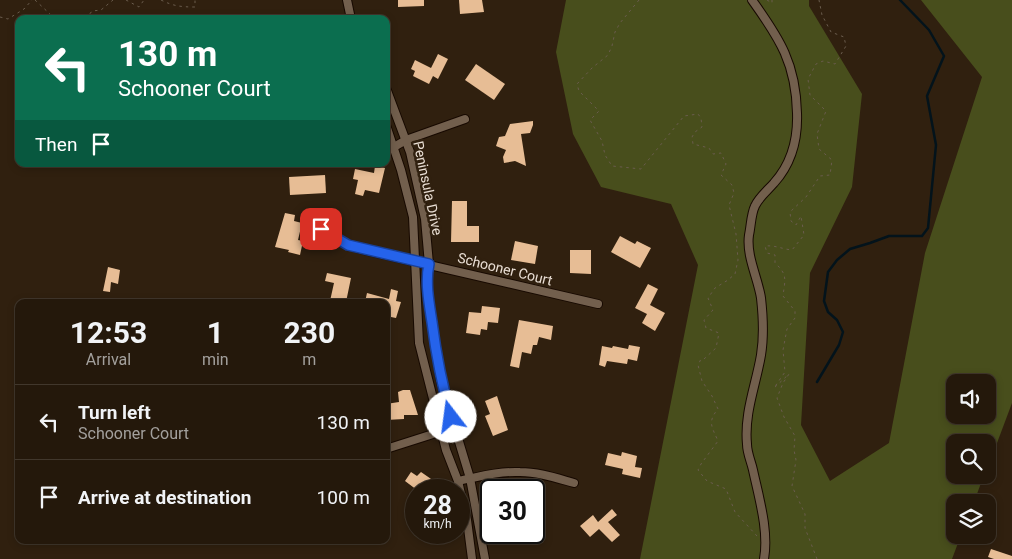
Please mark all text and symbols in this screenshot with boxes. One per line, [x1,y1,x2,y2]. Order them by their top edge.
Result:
text: 130 m [118,34,217,75]
icon: left [35,35,100,100]
text: Schooner Court [118,76,271,101]
icon: arrive [87,130,115,158]
text: Then [35,133,77,156]
street label: Peninsula Drive [410,139,446,237]
pin [300,208,342,250]
icon: arrive [307,215,335,243]
street label: Schooner Court [456,249,554,289]
text: 12:53 [70,315,147,350]
text: 1 [207,315,224,350]
text: 230 [284,315,335,350]
text: Arrival [86,350,131,369]
text: min [202,350,229,369]
text: m [302,350,316,369]
map controls [946,374,996,544]
button: sound [946,374,996,424]
position arrow [424,390,476,442]
text: Turn left [78,401,151,424]
icon: left [35,408,63,436]
text: 130 m [317,411,370,434]
text: Schooner Court [78,424,189,443]
button: search [946,434,996,484]
speed limit sign: 30 [480,479,545,544]
icon: arrive [35,483,63,511]
text: Arrive at destination [78,486,251,509]
text: 100 m [317,486,370,509]
text: 28 [423,491,452,520]
button: layers [946,494,996,544]
text: km/h [423,517,452,531]

